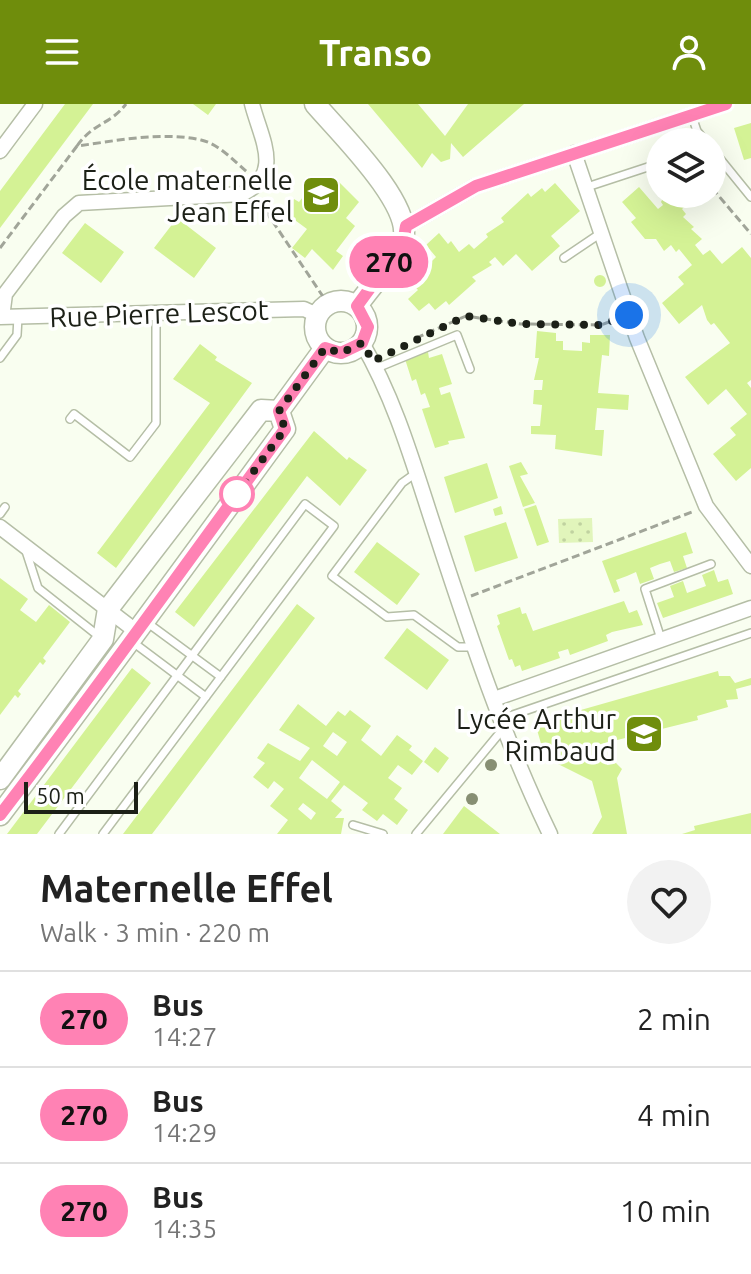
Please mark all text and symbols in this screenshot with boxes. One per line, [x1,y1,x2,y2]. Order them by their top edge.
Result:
icon: menu [40,30,84,74]
icon: person [667,30,711,74]
text: Transo [319,32,432,73]
map controls [646,128,726,208]
button: layers [646,128,726,208]
place label: École maternelle Jean Effel [82,163,293,227]
school or university icon: École maternelle Jean Effel [300,174,342,216]
line badge: 270 [343,236,435,288]
text: 270 [365,246,413,277]
street label: Rue Pierre Lescot [49,294,269,332]
your location [609,295,649,335]
unlabelled marker [220,477,254,511]
place label: Lycée Arthur Rimbaud [456,703,616,766]
school or university icon: Lycée Arthur Rimbaud [623,713,665,755]
scale bar [24,778,138,814]
text: 50 m [36,783,85,808]
button: heart [627,860,711,944]
text: Maternelle Effel [40,867,333,909]
text: Walk · 3 min · 220 m [40,918,270,947]
text: Bus [152,988,204,1022]
text: 2 min [637,1002,711,1036]
text: 270 [60,1003,108,1034]
text: 14:27 [152,1022,217,1051]
text: Bus [152,1084,204,1118]
text: 4 min [637,1098,711,1132]
text: 270 [60,1099,108,1130]
text: 14:29 [152,1118,217,1147]
text: Bus [152,1180,204,1214]
text: 10 min [620,1194,711,1228]
text: 270 [60,1195,108,1226]
text: 14:35 [152,1214,217,1243]

